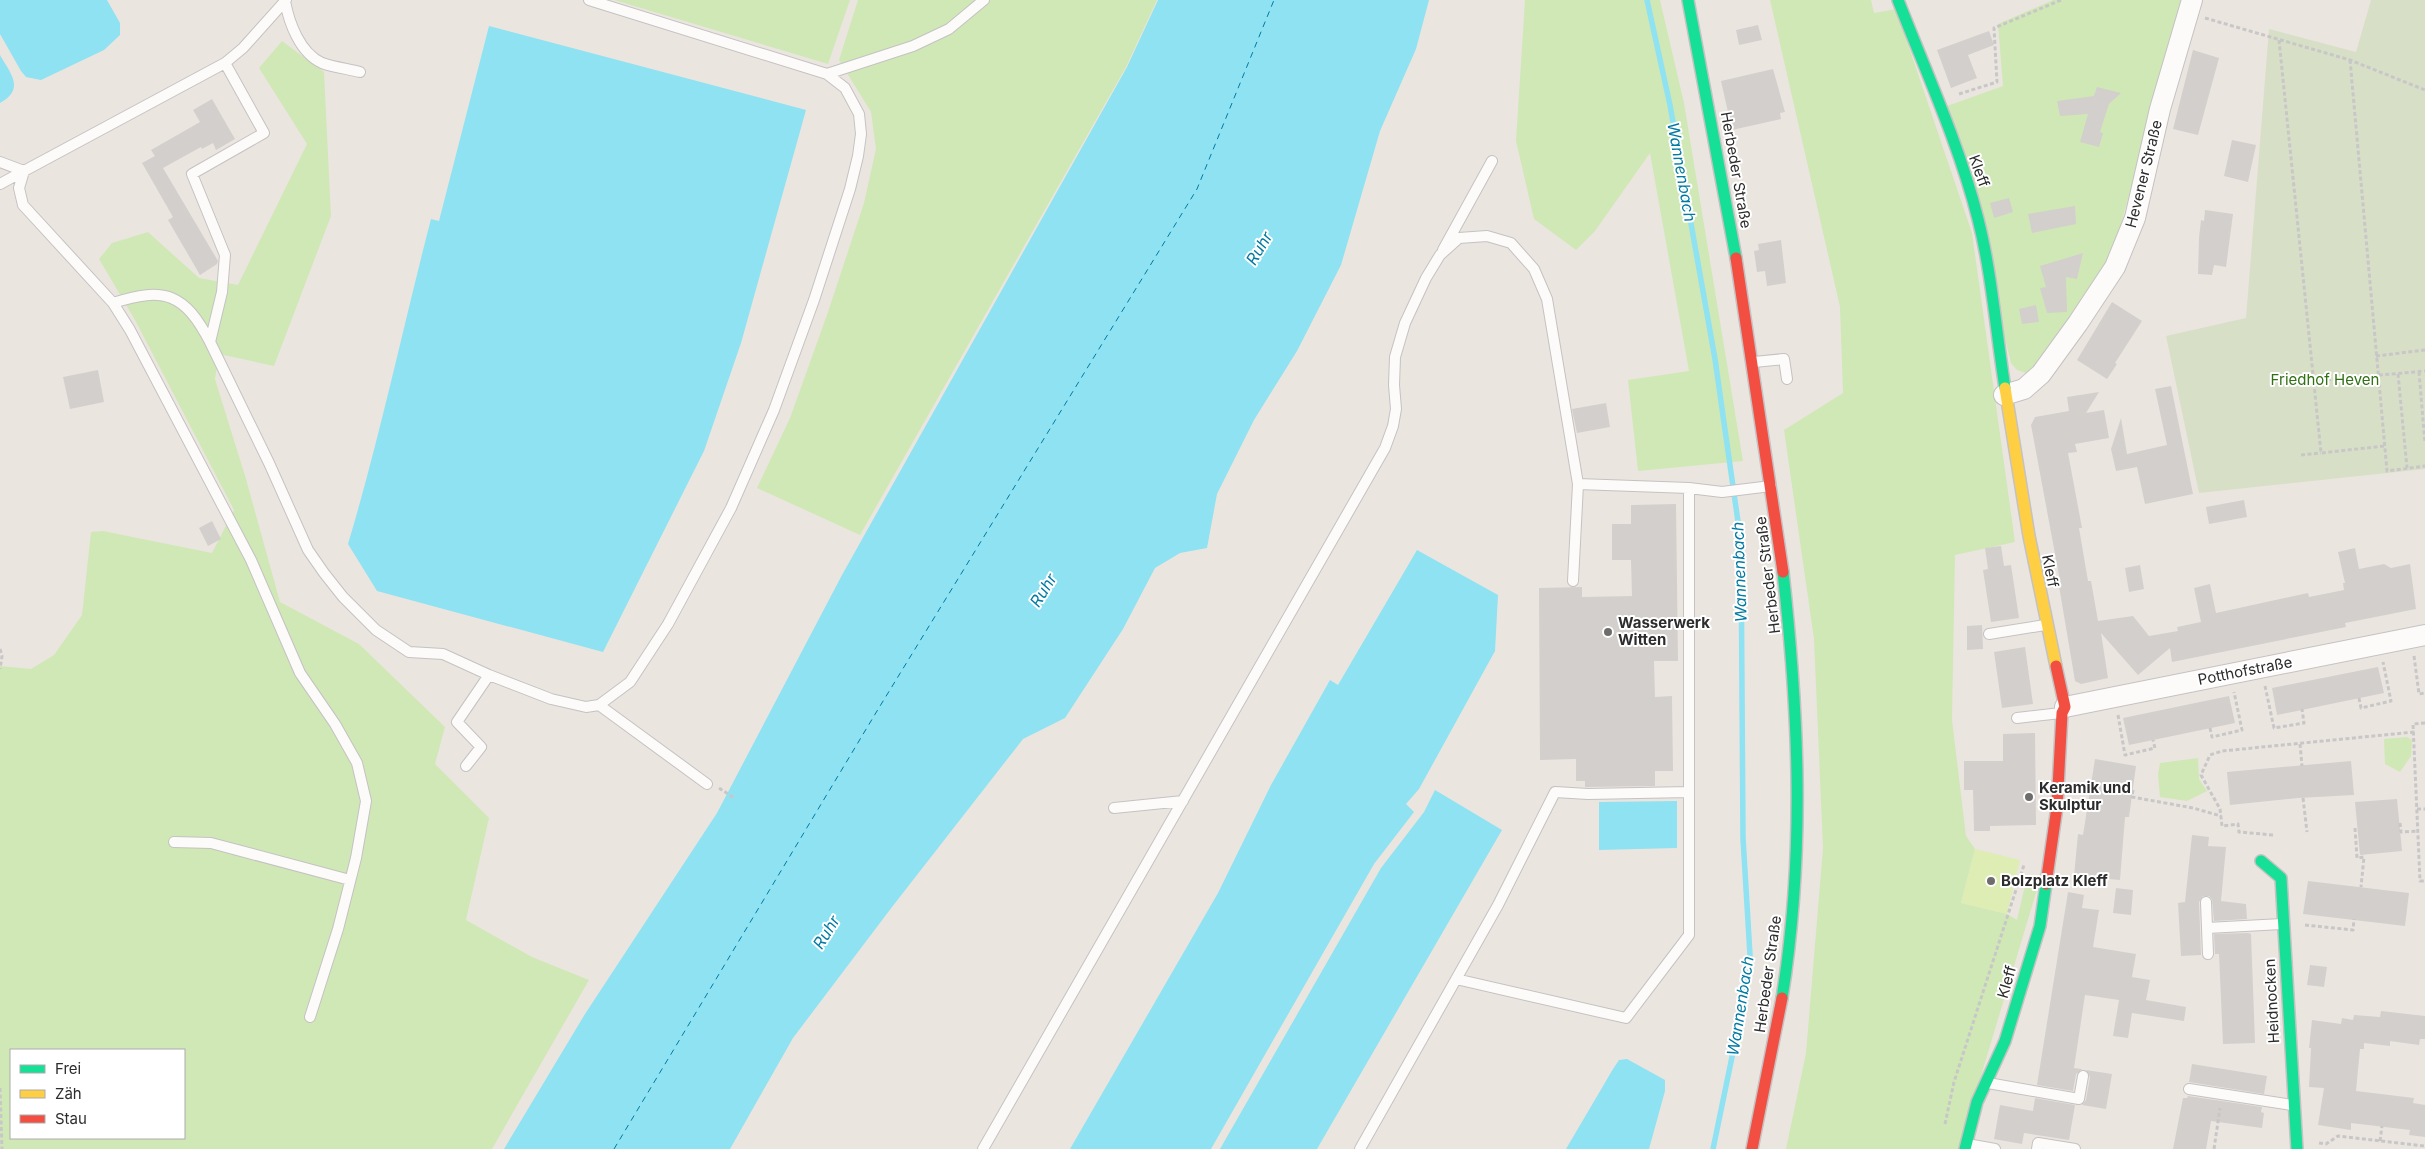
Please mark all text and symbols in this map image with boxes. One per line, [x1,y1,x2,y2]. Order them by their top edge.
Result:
street label: Herbeder Straße [1717,110,1756,230]
street label: Hevener Straße [2121,118,2166,230]
water label: Wannenbach [1663,121,1701,223]
street label: Kleff [1965,152,1994,190]
water label: Ruhr [1241,227,1277,268]
park label: Friedhof Heven [2271,370,2379,389]
street label: Herbeder Straße [1751,515,1784,635]
water label: Wannenbach [1727,521,1751,623]
street label: Kleff [2038,553,2063,589]
water label: Ruhr [1025,569,1061,610]
place label: Wasserwerk Witten [1618,613,1710,649]
marker: Wasserwerk Witten [1602,626,1614,638]
street label: Potthofstraße [2196,652,2294,689]
place label: Keramik und Skulptur [2039,778,2131,814]
marker: Keramik und Skulptur [2023,791,2035,803]
place label: Bolzplatz Kleff [2001,871,2108,890]
marker: Bolzplatz Kleff [1985,875,1997,887]
water label: Ruhr [808,911,844,952]
street label: Herbeder Straße [1750,914,1785,1034]
water label: Wannenbach [1722,955,1758,1057]
street label: Heidnocken [2260,958,2283,1044]
street label: Kleff [1993,963,2020,1000]
legend [10,1049,185,1139]
text: Frei [55,1059,81,1078]
text: Zäh [55,1084,82,1103]
text: Stau [55,1109,87,1128]

